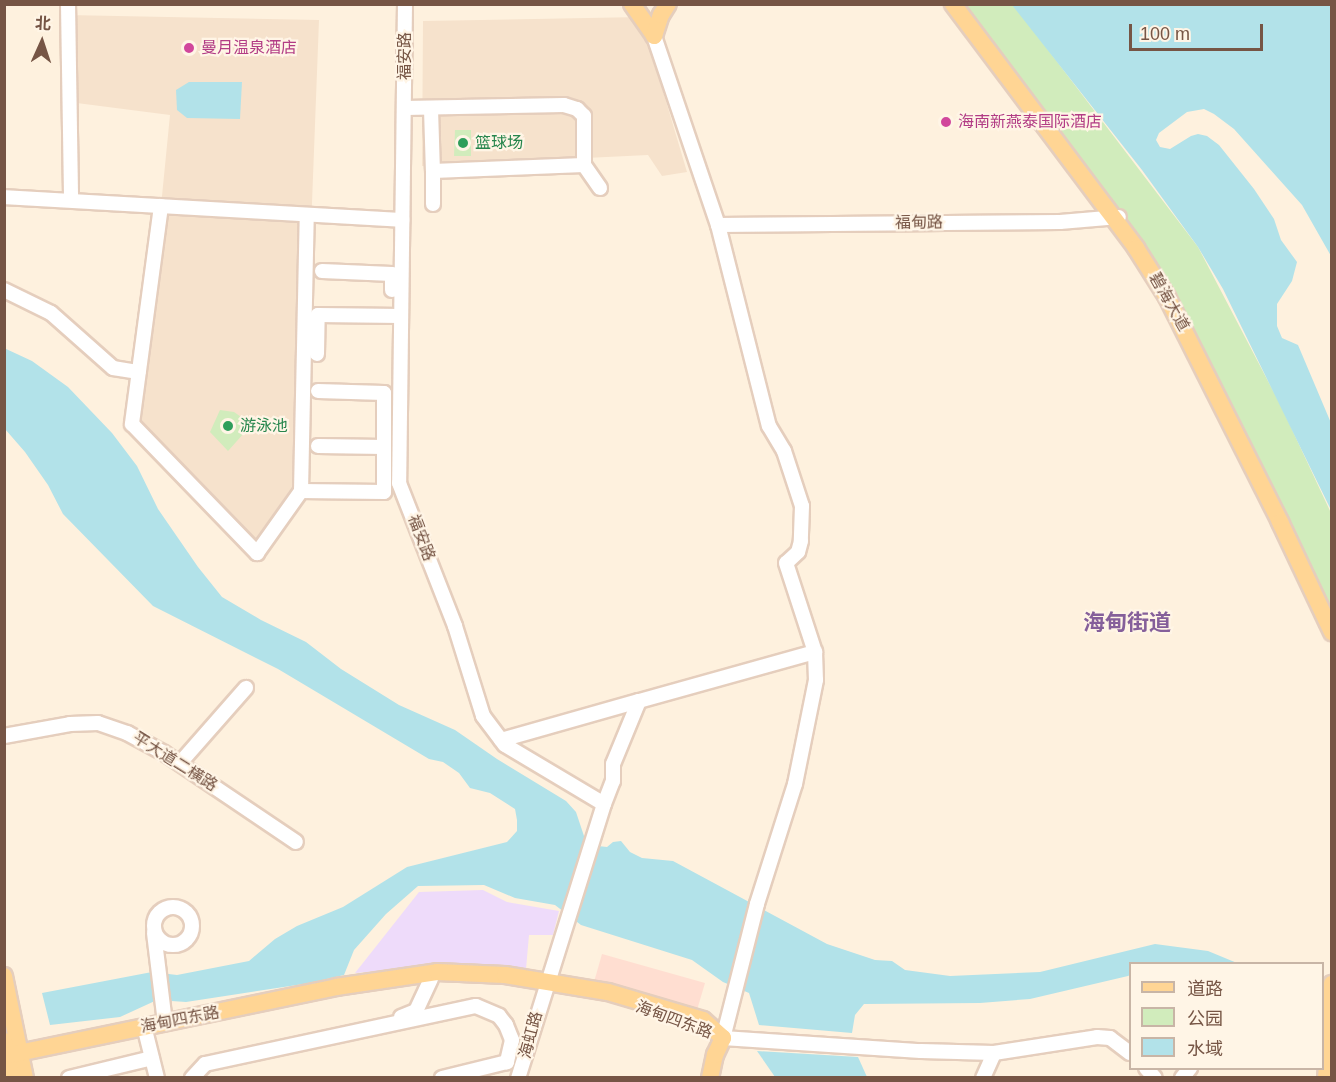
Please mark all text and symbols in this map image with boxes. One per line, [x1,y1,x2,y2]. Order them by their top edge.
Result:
north arrow [12,12,72,72]
scale bar [1132,12,1266,50]
text: 北 [35,15,51,32]
text: 100 m [1140,24,1190,44]
street label: 福安路 [395,32,415,80]
place label: 曼月温泉酒店 [201,38,297,58]
marker: 曼月温泉酒店 [182,41,196,55]
place label: 海南新燕泰国际酒店 [958,112,1102,132]
marker: 海南新燕泰国际酒店 [939,115,953,129]
place label: 篮球场 [475,133,523,153]
marker: 篮球场 [456,136,470,150]
street label: 福甸路 [895,213,943,233]
street label: 碧海大道 [1145,269,1193,335]
place label: 游泳池 [240,416,288,436]
marker: 游泳池 [221,419,235,433]
street label: 福安路 [403,512,439,564]
district label: 海甸街道 [1083,610,1171,636]
street label: 平大道二横路 [129,728,221,796]
legend [1129,962,1324,1070]
text: 道路 [1187,979,1223,999]
street label: 海甸四东路 [633,997,715,1043]
street label: 海甸四东路 [139,1003,221,1037]
street label: 海虹路 [516,1009,546,1061]
text: 公园 [1187,1009,1223,1029]
text: 水域 [1187,1039,1223,1059]

